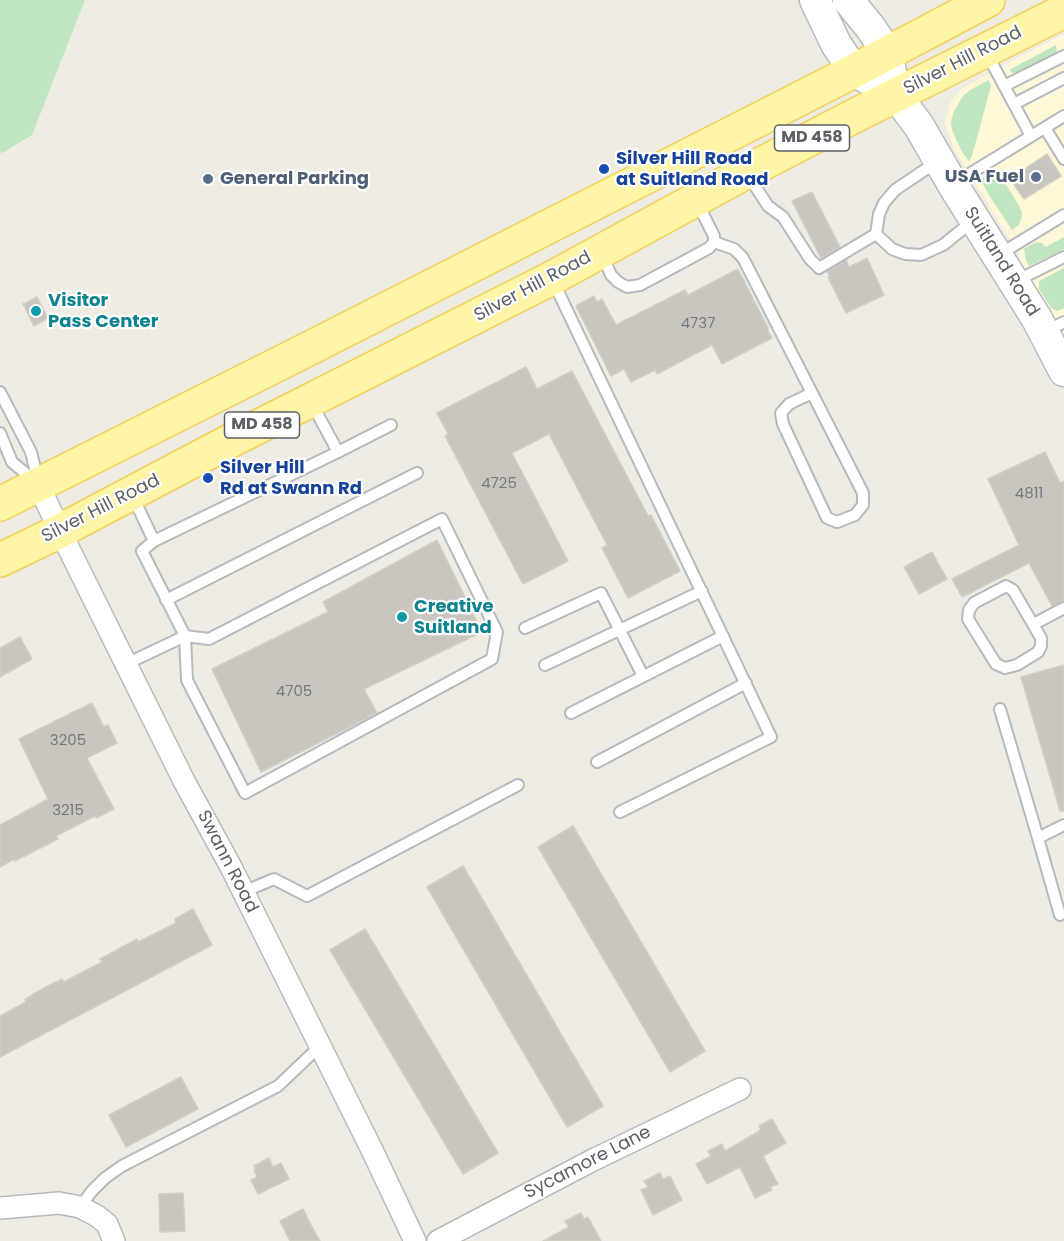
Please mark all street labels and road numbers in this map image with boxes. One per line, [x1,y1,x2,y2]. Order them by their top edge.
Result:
street label: Silver Hill Road [900,22,1026,100]
road number: MD 458 [774,125,850,151]
street label: Suitland Road [959,203,1043,321]
street label: Silver Hill Road [471,247,595,327]
road number: MD 458 [224,412,300,438]
street label: Silver Hill Road [38,470,164,548]
street label: Swann Road [192,807,262,917]
street label: Sycamore Lane [521,1122,655,1204]

